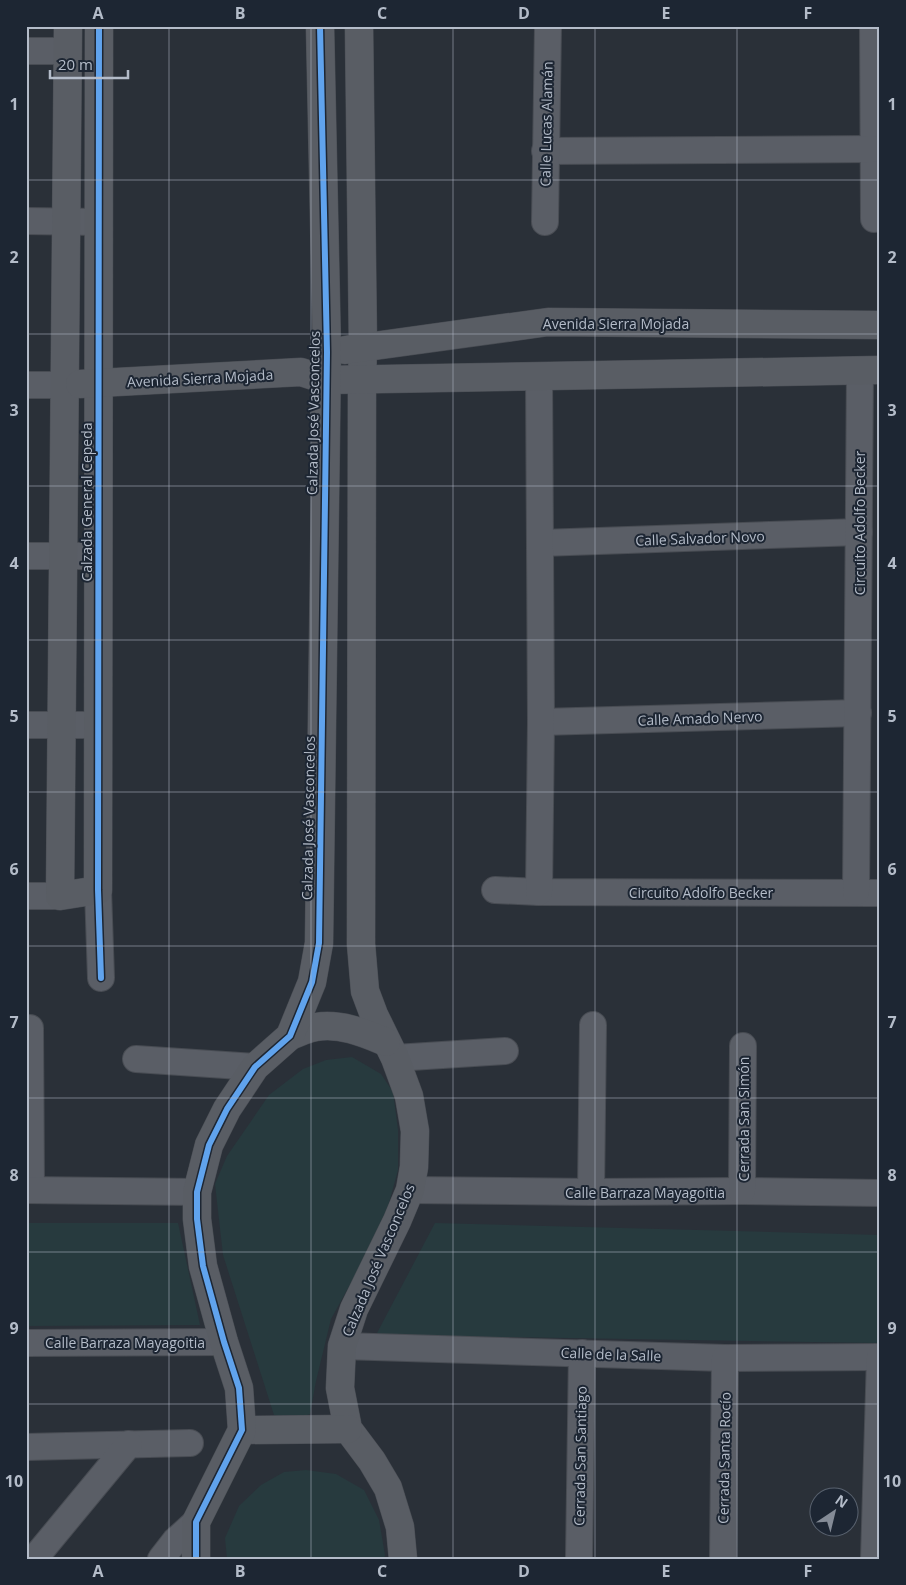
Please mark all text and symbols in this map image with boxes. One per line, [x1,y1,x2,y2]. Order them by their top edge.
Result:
text: A [92,2,104,24]
text: B [235,2,245,24]
text: C [377,2,387,24]
text: D [518,2,530,24]
text: E [662,2,671,24]
text: F [804,2,812,24]
scale bar [50,48,128,80]
text: 20 m [58,54,93,74]
street label: Calle Lucas Alamán [535,61,557,187]
text: 1 [9,93,19,115]
text: 1 [887,93,897,115]
text: 2 [9,246,19,268]
text: 2 [887,246,897,268]
street label: Avenida Sierra Mojada [543,314,689,333]
street label: Calzada José Vasconcelos [302,330,324,495]
street label: Avenida Sierra Mojada [126,365,274,391]
text: 3 [9,399,19,421]
text: 3 [887,399,897,421]
street label: Calzada General Cepeda [77,422,96,582]
street label: Circuito Adolfo Becker [850,450,869,595]
street label: Calle Salvador Novo [635,526,765,550]
text: 4 [9,552,19,574]
text: 4 [887,552,897,574]
text: 5 [9,705,19,727]
text: 5 [887,705,897,727]
street label: Calle Amado Nervo [637,706,763,730]
street label: Calzada José Vasconcelos [297,735,319,900]
text: 6 [9,858,19,880]
text: 6 [887,858,897,880]
street label: Circuito Adolfo Becker [629,883,774,902]
text: 7 [9,1011,19,1033]
text: 7 [887,1011,897,1033]
street label: Cerrada San Simón [734,1057,753,1181]
text: 8 [9,1164,19,1186]
text: 8 [887,1164,897,1186]
street label: Calzada José Vasconcelos [337,1180,419,1339]
street label: Calle Barraza Mayagoitia [565,1183,725,1202]
text: 9 [9,1317,19,1339]
text: 9 [887,1317,897,1339]
street label: Calle Barraza Mayagoitia [45,1333,205,1352]
street label: Calle de la Salle [560,1343,662,1365]
street label: Cerrada San Santiago [569,1386,591,1526]
street label: Cerrada Santa Rocío [713,1392,735,1524]
text: 10 [5,1470,23,1492]
text: 10 [883,1470,901,1492]
north arrow [808,1488,858,1538]
text: N [832,1490,852,1512]
text: A [92,1560,104,1582]
text: B [235,1560,245,1582]
text: C [377,1560,387,1582]
text: D [518,1560,530,1582]
text: E [662,1560,671,1582]
text: F [804,1560,812,1582]

